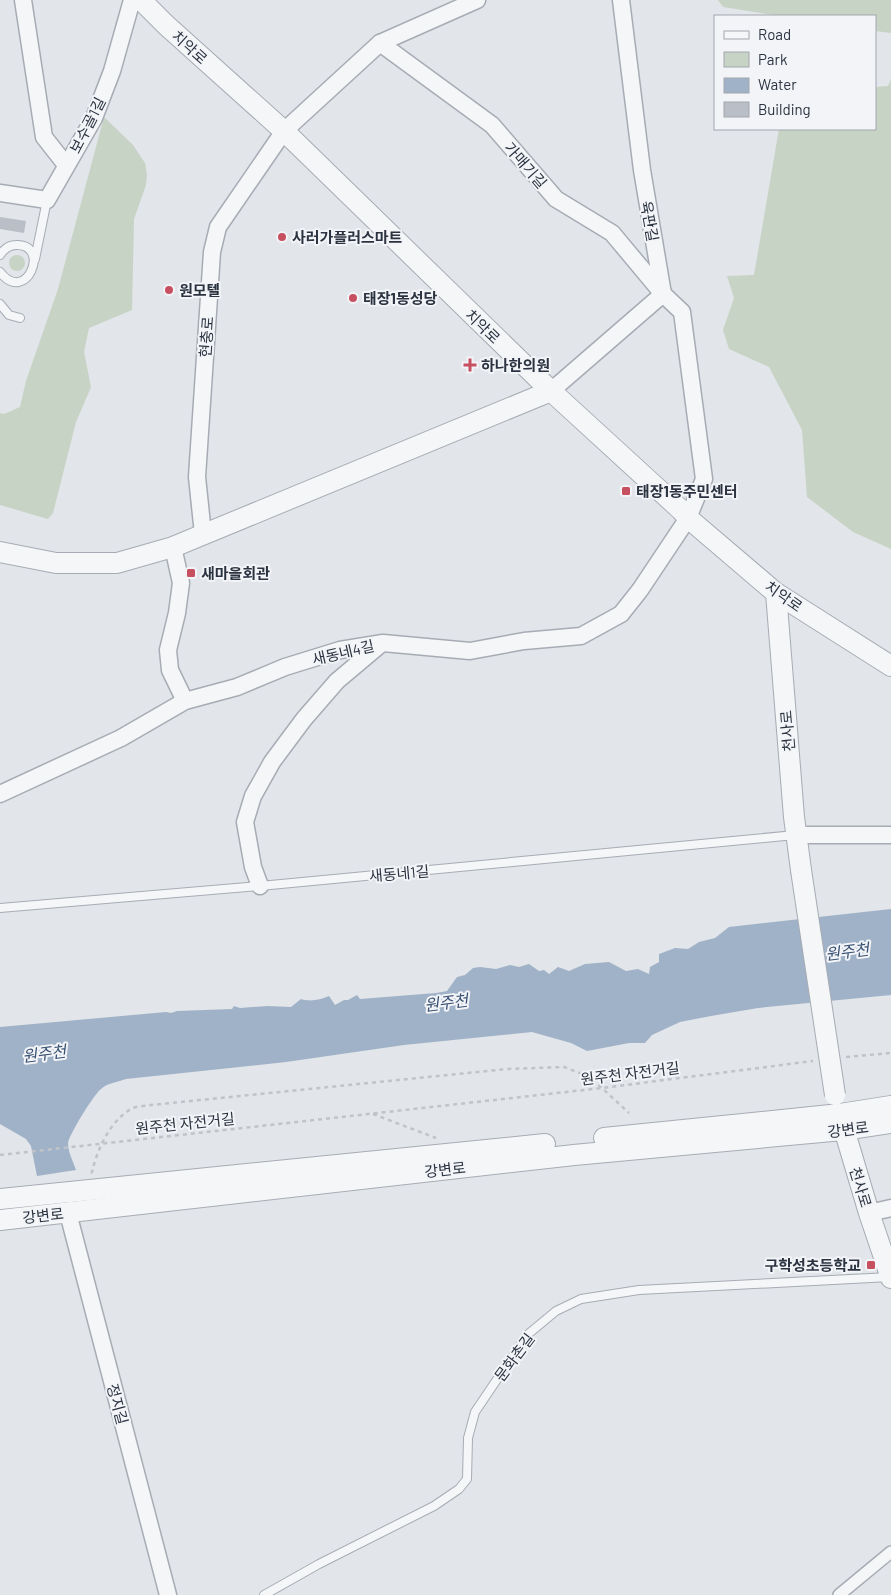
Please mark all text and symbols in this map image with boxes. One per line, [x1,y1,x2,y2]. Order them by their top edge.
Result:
legend [714,15,876,130]
text: Road [758,25,791,43]
street label: 치악로 [169,26,211,68]
text: Park [758,50,788,68]
text: Water [758,75,797,93]
street label: 보수골1길 [65,94,109,156]
text: Building [758,100,811,118]
street label: 가매기길 [501,138,551,192]
street label: 육판길 [638,199,662,243]
place label: 사러가플러스마트 [292,228,403,246]
marker: 사러가플러스마트 [276,231,288,243]
place label: 원모텔 [179,281,220,299]
marker: 원모텔 [163,284,175,296]
place label: 태장1동성당 [363,289,438,307]
marker: 태장1동성당 [347,292,359,304]
street label: 치악로 [462,305,504,347]
street label: 현충로 [196,316,216,358]
place label: 하나한의원 [481,356,550,374]
marker: 하나한의원 [463,358,477,372]
place label: 태장1동주민센터 [636,482,738,500]
marker: 태장1동주민센터 [620,485,632,497]
place label: 새마을회관 [201,564,270,582]
marker: 새마을회관 [185,567,197,579]
street label: 치악로 [762,577,806,615]
street label: 새동네4길 [310,636,376,668]
street label: 천사로 [776,710,798,752]
street label: 새동네1길 [368,861,430,885]
water label: 원주천 [824,939,872,963]
water label: 원주천 [423,990,471,1014]
water label: 원주천 [21,1041,69,1065]
street label: 원주천 자전거길 [579,1058,681,1088]
street label: 원주천 자전거길 [135,1109,235,1137]
street label: 강변로 [826,1118,870,1140]
street label: 강변로 [423,1158,467,1180]
street label: 천사로 [846,1165,876,1209]
street label: 강변로 [21,1204,65,1226]
place label: 구학성초등학교 [764,1256,861,1274]
marker: 구학성초등학교 [865,1259,877,1271]
street label: 문화촌길 [490,1330,538,1384]
street label: 정지길 [104,1382,132,1426]

